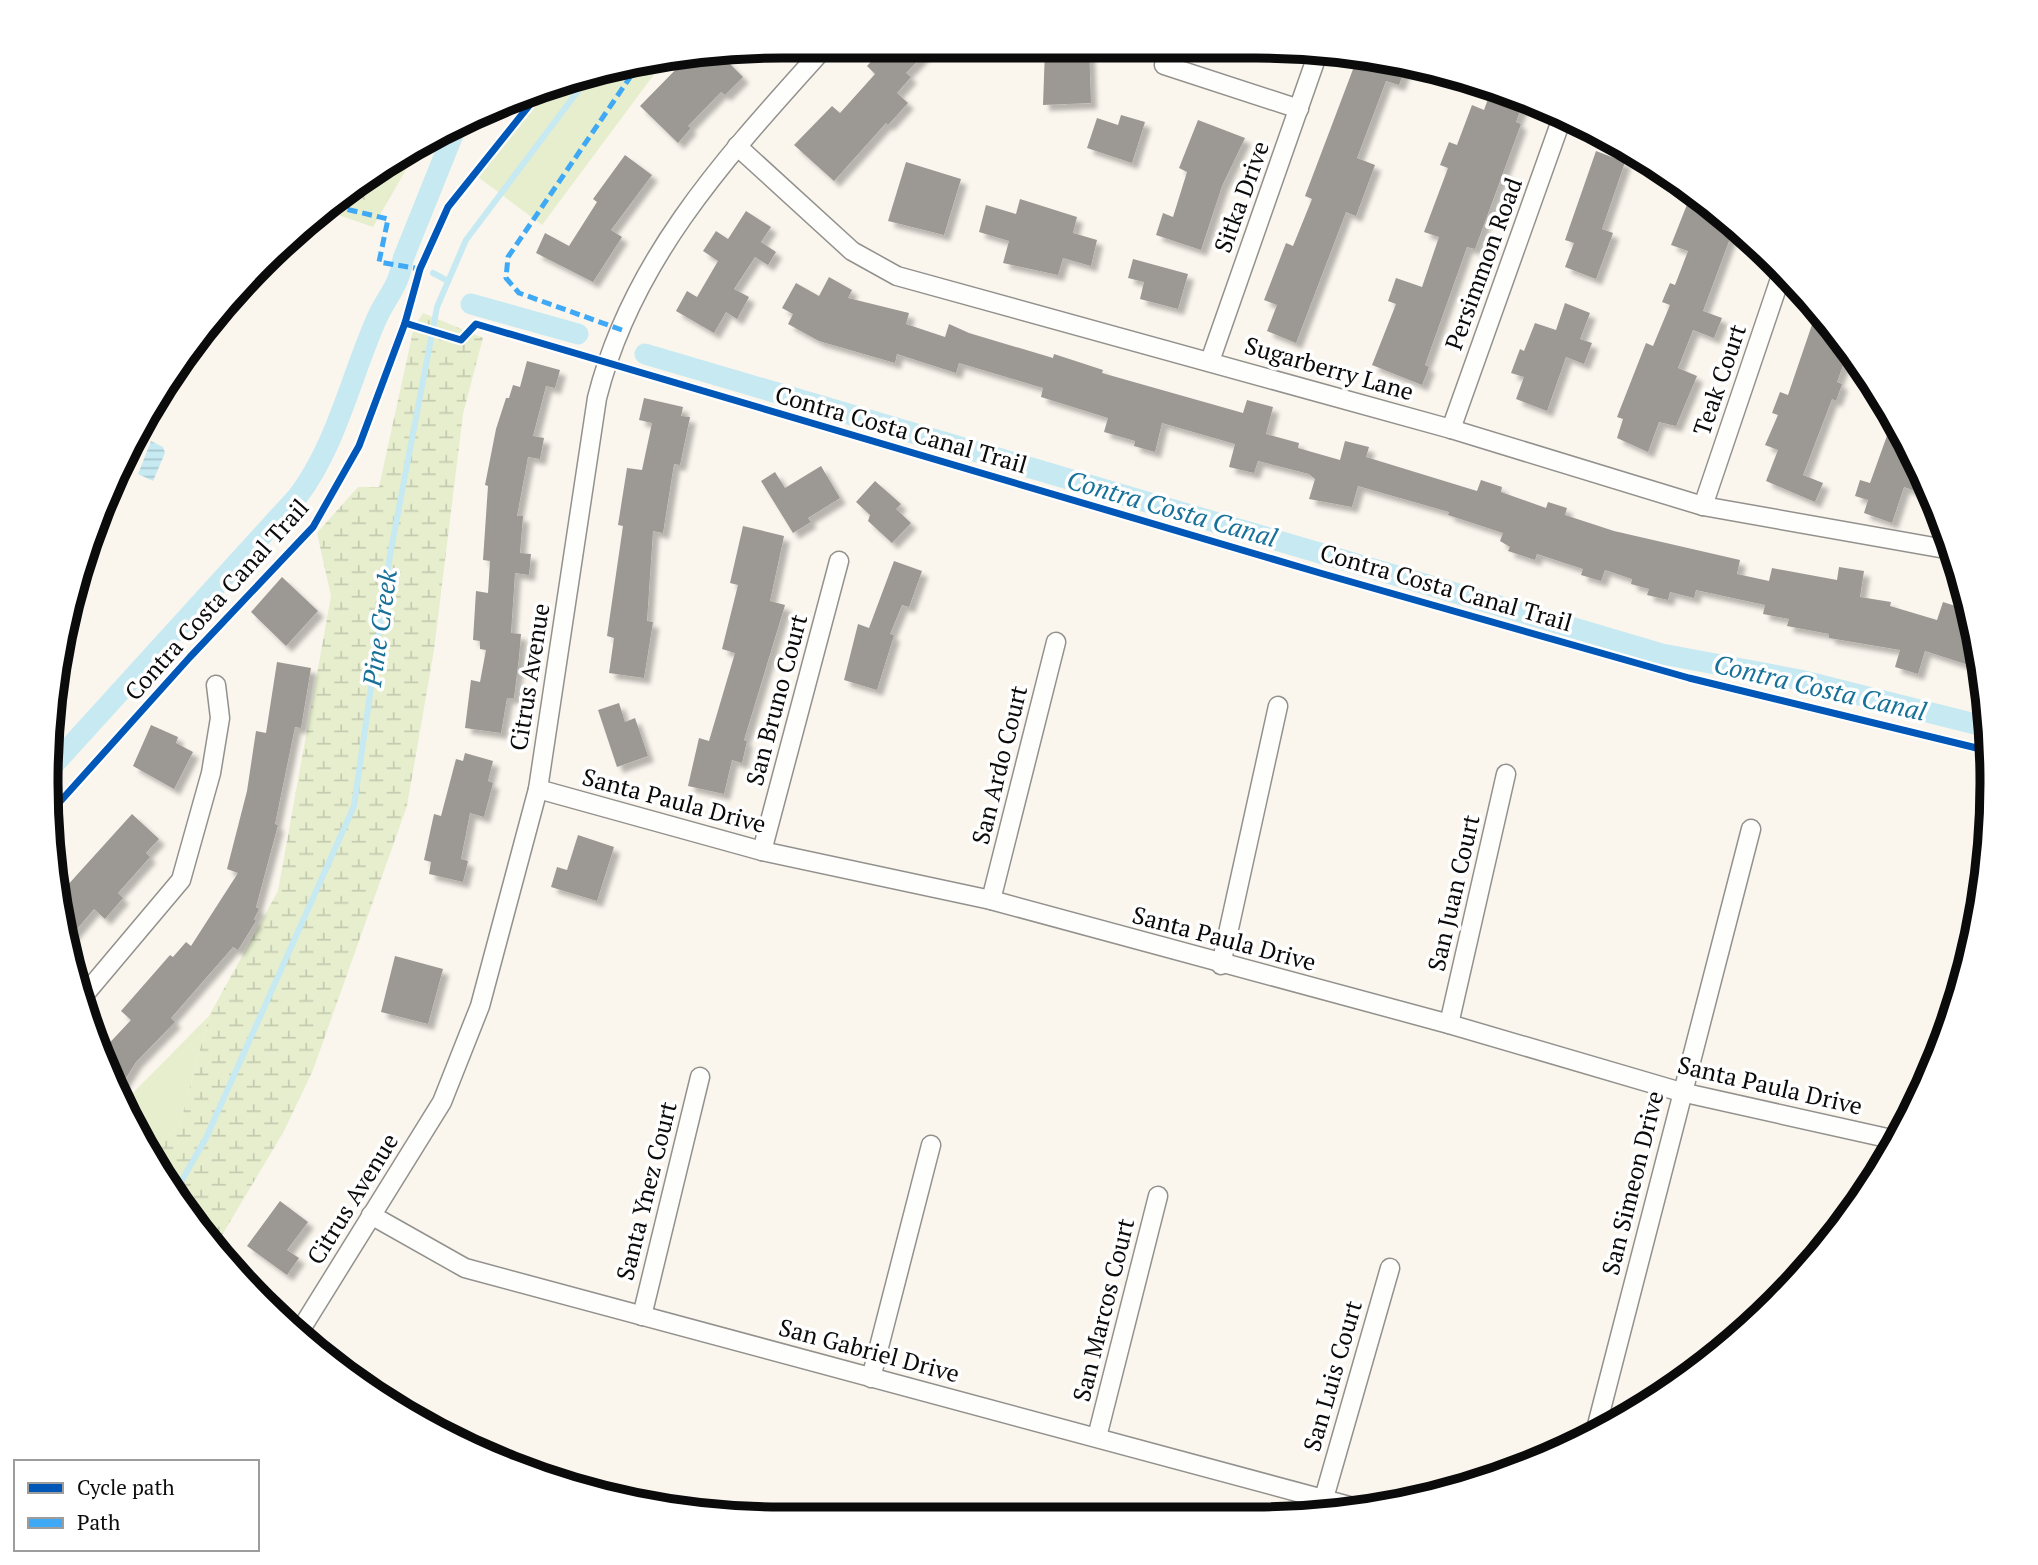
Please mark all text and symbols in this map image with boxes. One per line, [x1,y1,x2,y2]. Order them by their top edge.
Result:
street label: Sitka Drive [1206,136,1276,257]
street label: Persimmon Road [1437,173,1529,354]
street label: Teak Court [1685,320,1753,440]
street label: Sugarberry Lane [1241,329,1417,407]
street label: Contra Costa Canal Trail [772,378,1031,480]
water label: Contra Costa Canal [1063,462,1282,555]
street label: Contra Costa Canal Trail [117,492,315,707]
street label: Contra Costa Canal Trail [1317,536,1576,638]
water label: Pine Creek [354,567,404,689]
street label: Citrus Avenue [502,601,556,753]
street label: San Bruno Court [738,610,814,789]
water label: Contra Costa Canal [1711,646,1931,728]
street label: San Ardo Court [964,682,1034,848]
street label: Santa Paula Drive [579,760,770,840]
street label: San Juan Court [1420,811,1487,974]
street label: Santa Paula Drive [1129,898,1320,978]
street label: Santa Paula Drive [1675,1048,1866,1122]
street label: San Simeon Drive [1594,1087,1670,1278]
street label: Santa Ynez Court [608,1098,684,1284]
street label: Citrus Avenue [299,1127,405,1270]
street label: San Marcos Court [1065,1215,1141,1405]
street label: San Luis Court [1295,1296,1369,1455]
street label: San Gabriel Drive [775,1311,963,1390]
legend [14,1460,259,1551]
text: Cycle path [77,1473,175,1501]
text: Path [77,1508,120,1536]

